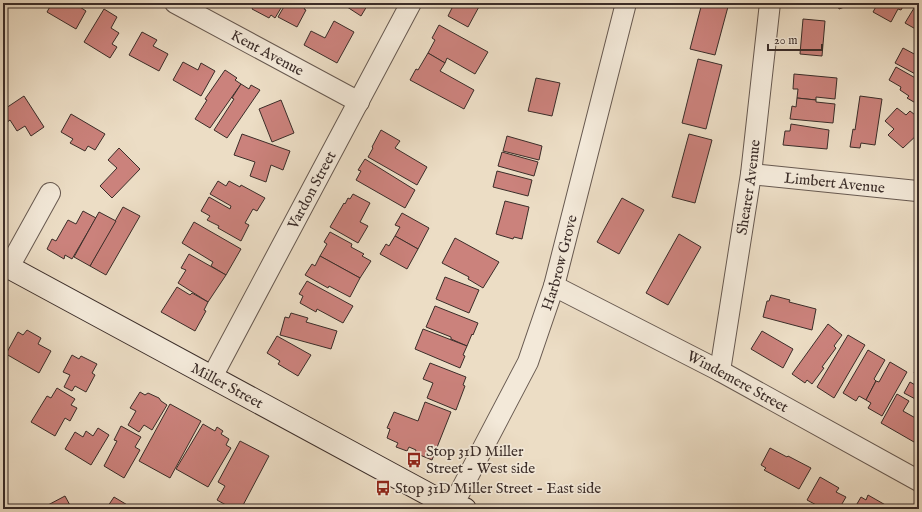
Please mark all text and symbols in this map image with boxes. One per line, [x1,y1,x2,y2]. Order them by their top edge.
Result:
street label: Kent Avenue [227,26,307,81]
scale bar [768,26,822,52]
text: 20 m [774,33,797,48]
street label: Shearer Avenue [733,138,765,236]
street label: Vardon Street [283,148,340,233]
street label: Limbert Avenue [783,168,886,198]
street label: Harbrow Grove [537,213,582,313]
street label: Windemere Street [684,347,792,417]
street label: Miller Street [188,359,266,413]
place label: Stop 31D Miller Street - West side [426,442,535,478]
bus stop icon: Stop 31D Miller Street - West side [405,451,423,469]
bus stop icon: Stop 31D Miller Street - East side [374,479,392,497]
place label: Stop 31D Miller Street - East side [395,479,601,498]

